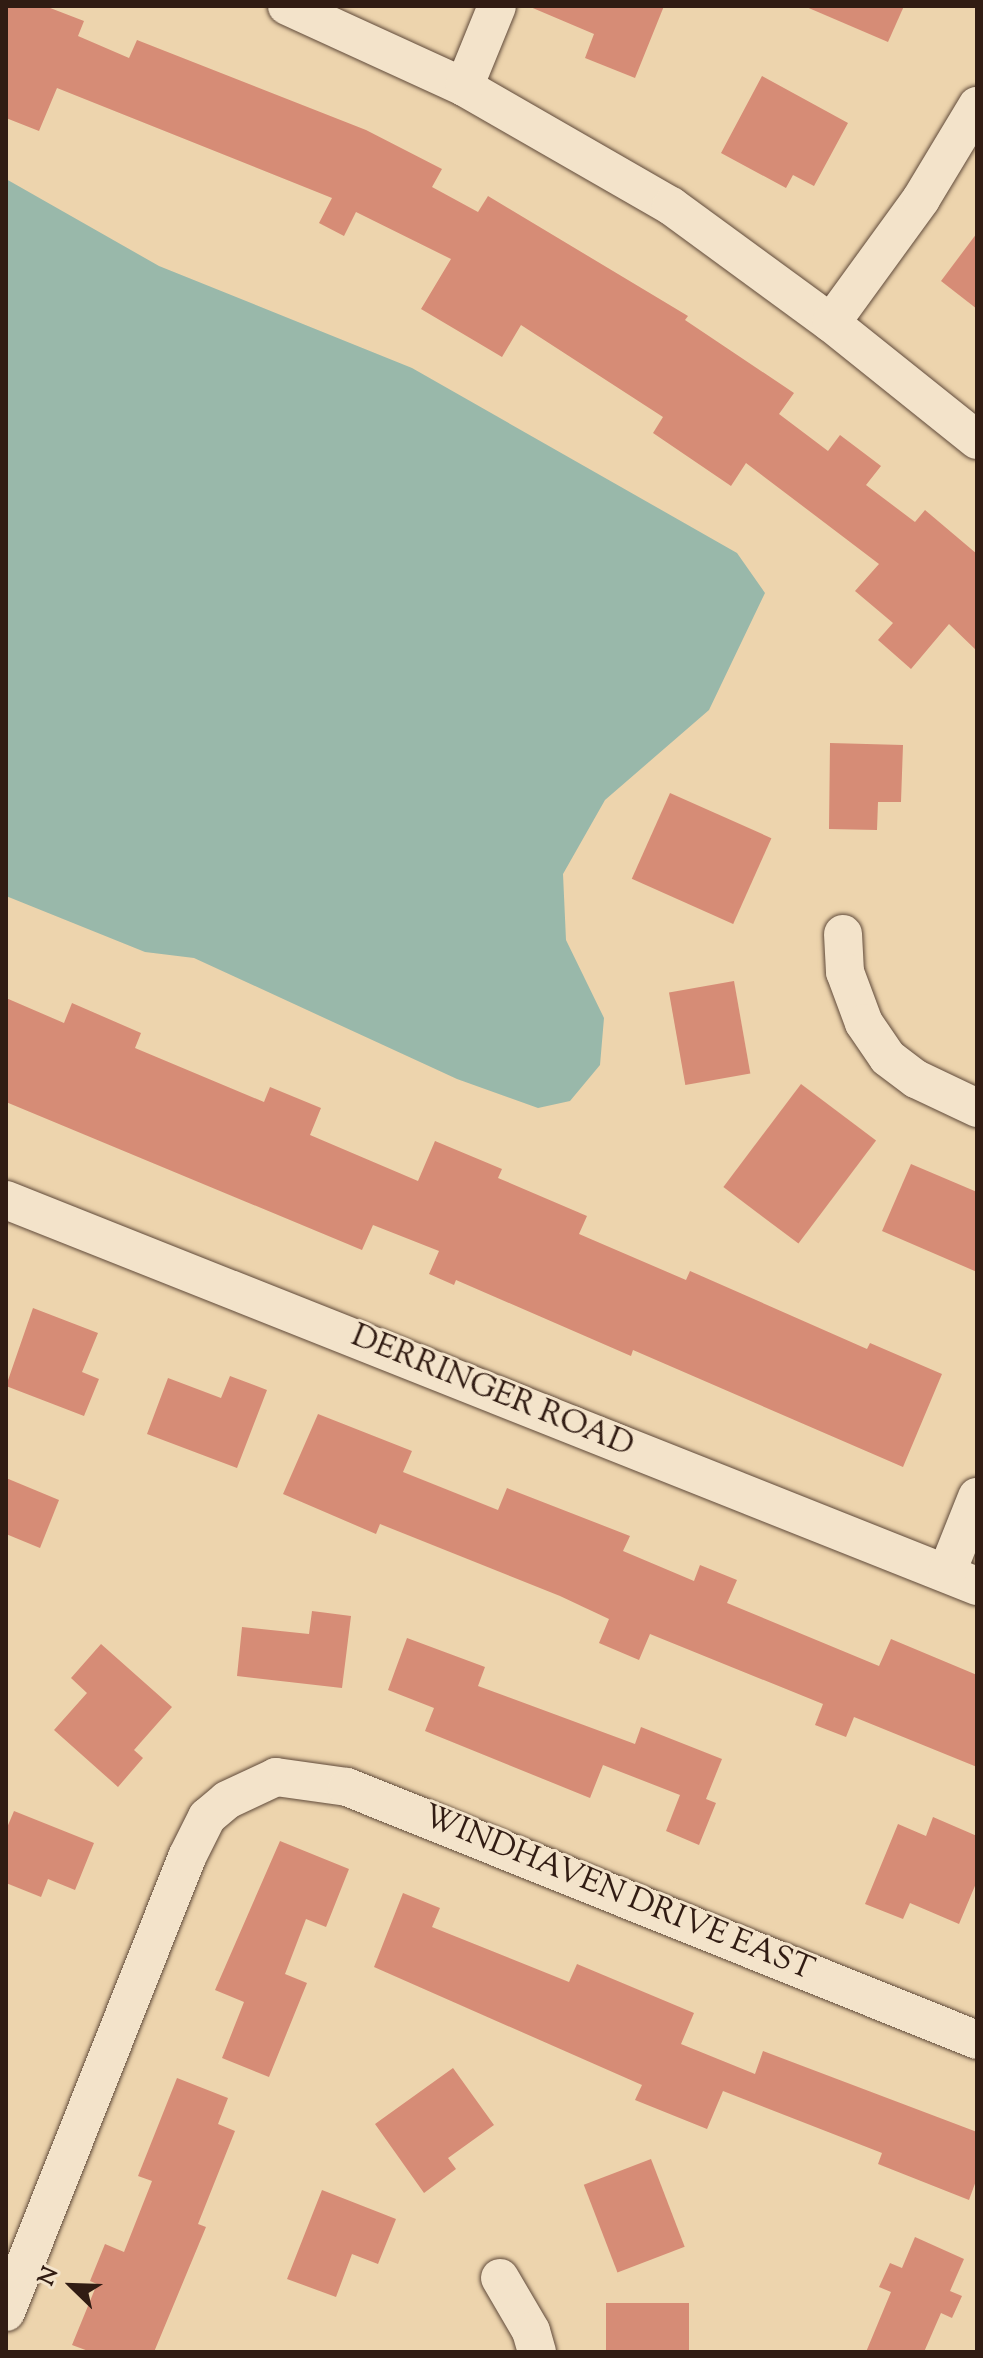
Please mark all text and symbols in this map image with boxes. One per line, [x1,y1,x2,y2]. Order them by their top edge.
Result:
street label: DERRINGER ROAD [345,1318,639,1466]
street label: WINDHAVEN DRIVE EAST [417,1798,819,1990]
north arrow [32,2246,112,2326]
text: N [32,2262,68,2291]

